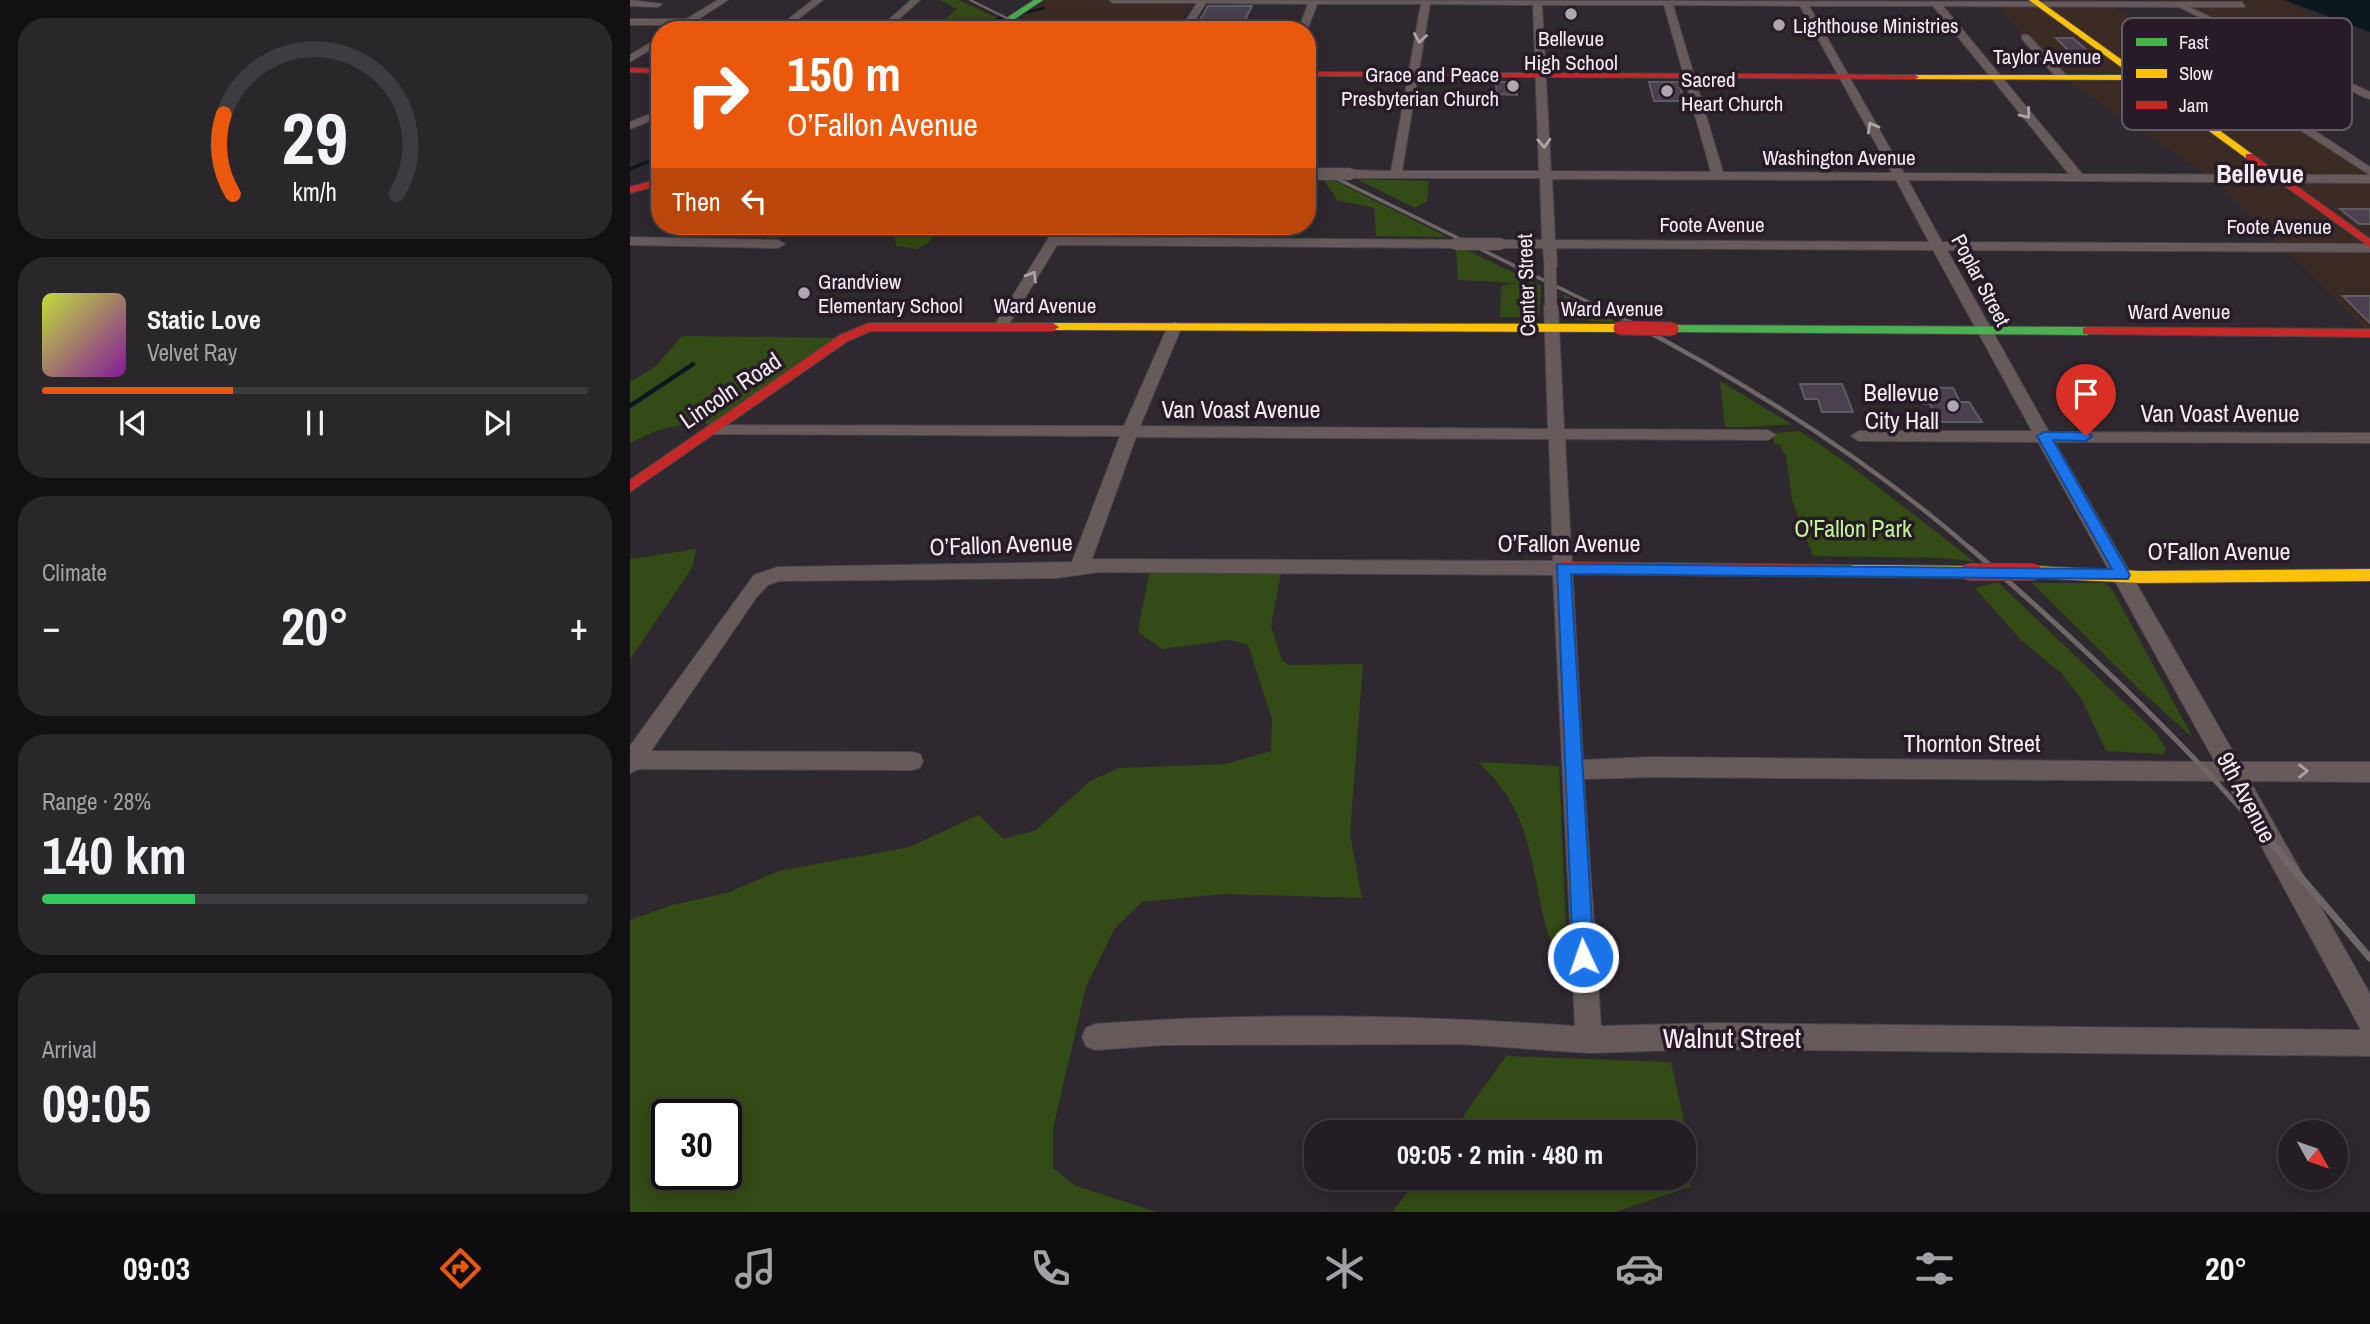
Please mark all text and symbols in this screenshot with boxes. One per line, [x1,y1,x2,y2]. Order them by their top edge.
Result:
marker: Bellevue High School [1563,6,1579,22]
place label: Lighthouse Ministries [1793,11,1959,40]
marker: Lighthouse Ministries [1771,17,1787,33]
legend [2122,18,2352,130]
place label: Bellevue High School [1524,24,1618,77]
text: Fast [2179,29,2209,55]
one-way arrow [1413,32,1428,44]
text: 150 m [787,40,901,106]
street label: Taylor Avenue [1993,42,2101,71]
icon: right [672,49,763,140]
place label: Grace and Peace Presbyterian Church [1341,60,1499,113]
text: Slow [2179,60,2214,86]
place label: Sacred Heart Church [1681,65,1783,118]
marker: Grace and Peace Presbyterian Church [1505,78,1521,94]
marker: Sacred Heart Church [1659,83,1675,99]
text: 29 [282,90,348,188]
text: Jam [2179,92,2208,118]
text: O’Fallon Avenue [787,103,978,146]
one-way arrow [2018,106,2031,118]
one-way arrow [1867,122,1880,135]
one-way arrow [1537,138,1552,149]
street label: Washington Avenue [1762,143,1916,172]
district label: Bellevue [2216,156,2304,191]
text: km/h [293,175,337,209]
icon: left [735,182,773,220]
text: Then [672,184,721,219]
street label: Foote Avenue [1659,210,1765,239]
street label: Foote Avenue [2226,212,2332,241]
street label: Poplar Street [1945,229,2017,331]
street label: Center Street [1510,233,1542,337]
place label: Grandview Elementary School [818,267,963,320]
one-way arrow [1023,271,1036,284]
marker: Grandview Elementary School [796,285,812,301]
street label: Ward Avenue [994,291,1096,320]
street label: Ward Avenue [1561,294,1663,323]
street label: Ward Avenue [2128,297,2230,326]
text: Static Love [147,302,261,337]
text: Velvet Ray [147,337,237,368]
street label: Lincoln Road [673,344,787,436]
pin [2056,364,2116,436]
icon: arrive [2067,375,2105,413]
place label: Bellevue City Hall [1864,376,1939,436]
street label: Van Voast Avenue [1161,393,1321,425]
street label: Van Voast Avenue [2140,397,2300,429]
marker: Bellevue City Hall [1945,398,1961,414]
icon: previous [114,404,152,442]
icon: pause [296,404,334,442]
icon: next [478,404,516,442]
park label: O'Fallon Park [1794,512,1912,544]
street label: O’Fallon Avenue [929,526,1073,562]
street label: O’Fallon Avenue [1497,527,1641,559]
street label: O’Fallon Avenue [2147,535,2291,567]
text: Climate [42,557,107,588]
text: 20° [281,591,349,661]
text: − [42,601,60,652]
text: + [570,601,588,652]
street label: Thornton Street [1904,727,2041,759]
street label: 9th Avenue [2210,746,2284,848]
one-way arrow [2298,763,2309,779]
text: Range · 28% [42,786,151,817]
text: 140 km [42,820,187,890]
position arrow [1546,920,1620,994]
street label: Walnut Street [1663,1019,1801,1057]
text: Arrival [42,1034,97,1065]
text: 09:05 [42,1068,151,1138]
speed limit sign: 30 [651,1099,742,1190]
north arrow [2278,1120,2348,1190]
map controls [2278,1120,2348,1190]
text: 09:05 · 2 min · 480 m [1397,1137,1603,1172]
icon: directions [436,1244,485,1293]
icon: music [731,1244,780,1293]
icon: phone [1026,1244,1075,1293]
icon: climate [1320,1244,1369,1293]
icon: car [1615,1244,1664,1293]
icon: filters [1910,1244,1959,1293]
text: 09:03 [123,1247,190,1290]
text: 20° [2205,1247,2247,1290]

